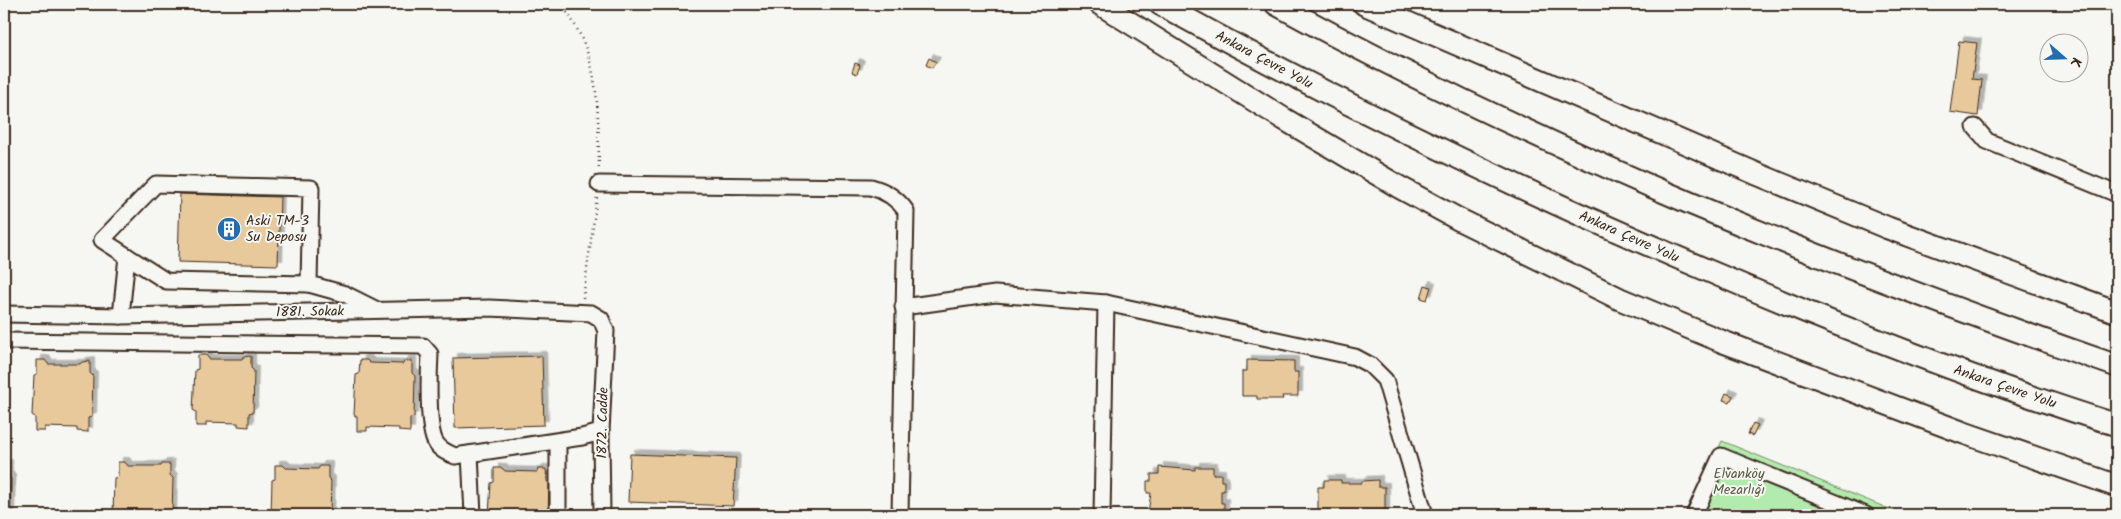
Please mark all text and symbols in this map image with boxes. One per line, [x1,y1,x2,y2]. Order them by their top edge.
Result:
street label: Ankara Çevre Yolu [1211,25,1317,95]
north arrow [2038,32,2088,82]
text: K [2063,54,2087,70]
street label: Ankara Çevre Yolu [1575,205,1683,269]
place label: Aski TM-3 Su Deposu [246,210,309,248]
building icon: Aski TM-3 Su Deposu [216,216,242,242]
street label: 1881. Sokak [276,300,345,324]
street label: Ankara Çevre Yolu [1951,359,2060,415]
street label: 1872. Cadde [591,386,615,459]
park label: Elvanköy Mezarlığı [1713,463,1765,501]

